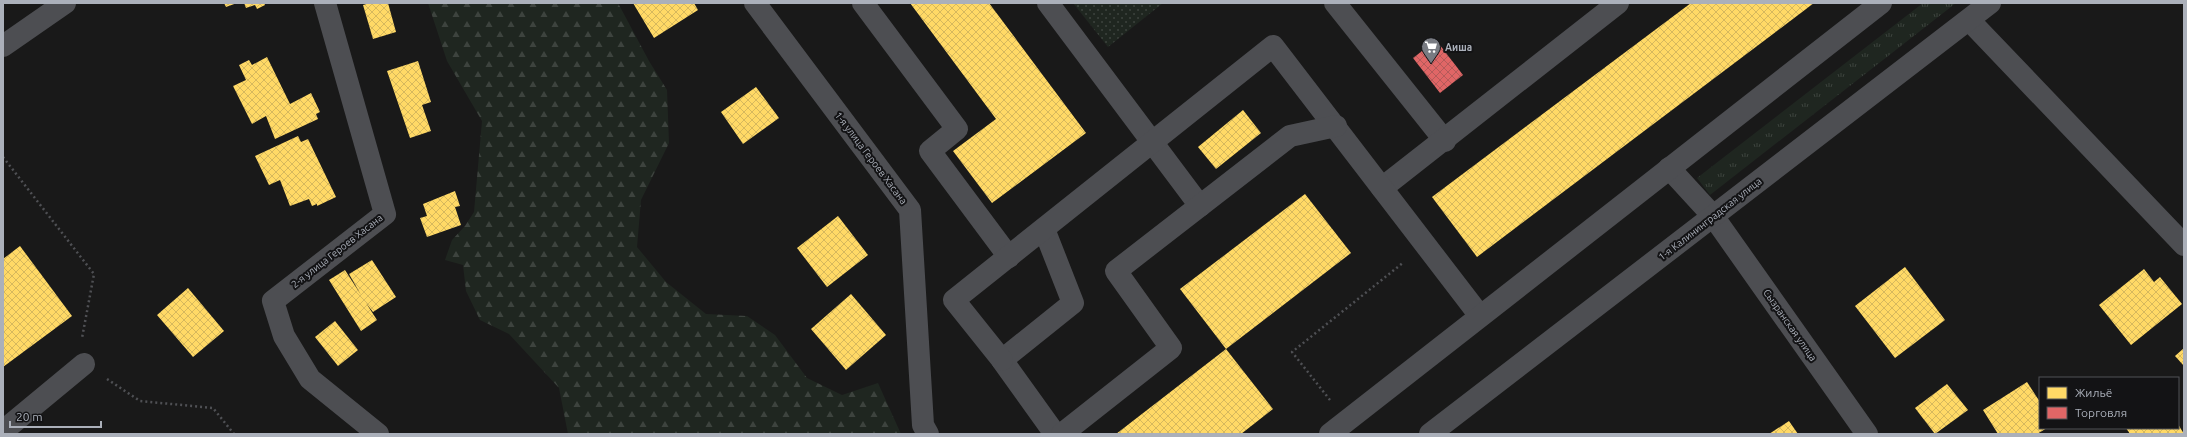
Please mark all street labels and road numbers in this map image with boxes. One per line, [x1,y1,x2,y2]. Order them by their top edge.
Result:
street label: 1-я улица Героев Хасана [833,110,909,206]
street label: 1-я Калининградская улица [1656,175,1764,263]
street label: 2-я улица Героев Хасана [289,212,385,290]
street label: Сызранская улица [1761,287,1819,363]

